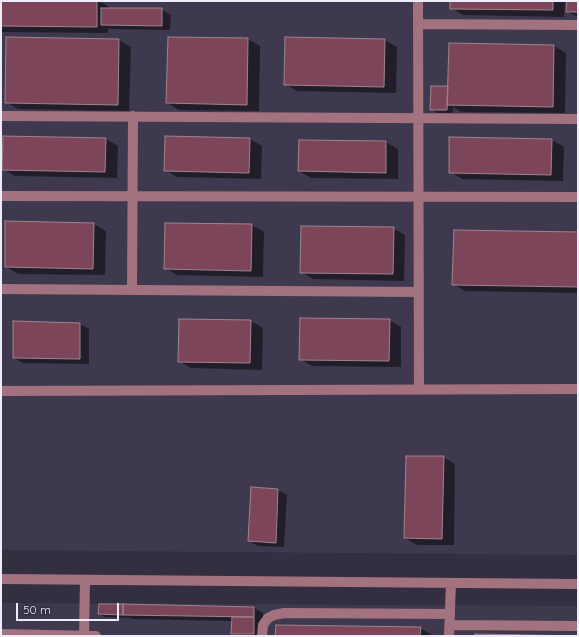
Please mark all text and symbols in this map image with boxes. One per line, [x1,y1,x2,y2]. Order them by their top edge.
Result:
scale bar [18,595,121,621]
text: 50 m [23,602,51,617]

